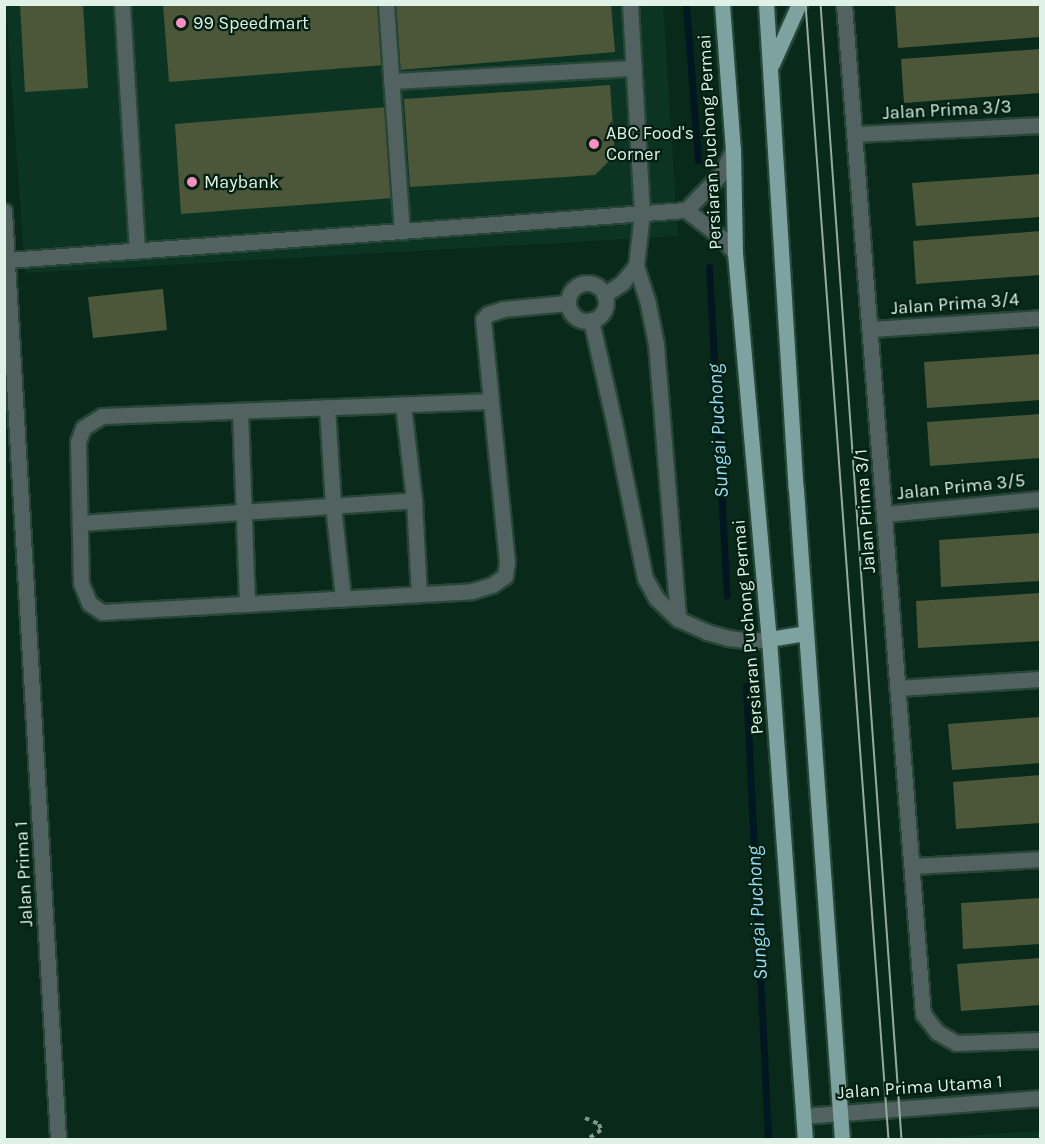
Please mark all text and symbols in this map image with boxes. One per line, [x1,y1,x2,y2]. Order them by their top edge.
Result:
place label: 99 Speedmart [193,12,309,34]
marker: 99 Speedmart [174,16,188,30]
street label: Persiaran Puchong Permai [694,34,726,250]
street label: Jalan Prima 3/3 [882,96,1012,124]
place label: ABC Food's Corner [606,123,694,166]
marker: ABC Food's Corner [587,137,601,151]
place label: Maybank [204,171,279,193]
marker: Maybank [185,175,199,189]
street label: Jalan Prima 3/4 [890,289,1020,319]
water label: Sungai Puchong [702,363,734,499]
street label: Jalan Prima 3/1 [850,448,880,574]
street label: Jalan Prima 3/5 [896,470,1026,504]
street label: Persiaran Puchong Permai [728,518,768,736]
street label: Jalan Prima 1 [10,820,38,928]
water label: Sungai Puchong [741,845,773,981]
street label: Jalan Prima Utama 1 [837,1070,1003,1104]

